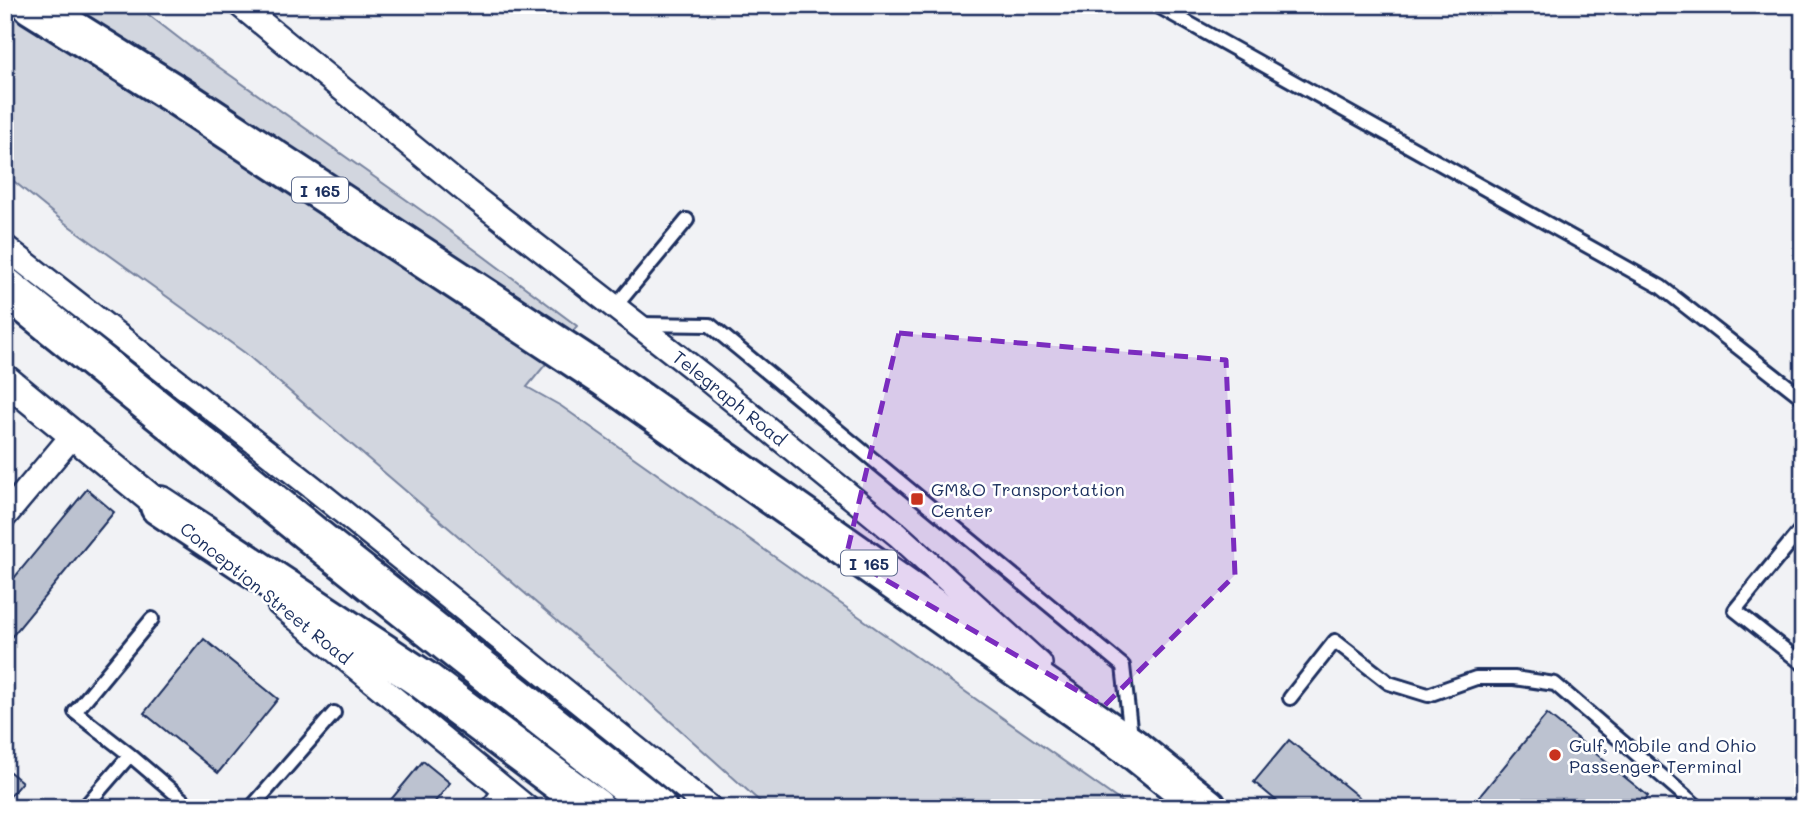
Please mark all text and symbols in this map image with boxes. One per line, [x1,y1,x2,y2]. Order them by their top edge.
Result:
road number: I 165 [292,178,348,202]
street label: Telegraph Road [668,345,792,451]
place label: GM&O Transportation Center [931,477,1125,522]
marker: GM&O Transportation Center [909,491,925,507]
street label: Conception Street Road [175,516,357,670]
road number: I 165 [841,550,897,576]
place label: Gulf, Mobile and Ohio Passenger Terminal [1569,733,1756,778]
marker: Gulf, Mobile and Ohio Passenger Terminal [1547,747,1563,763]

